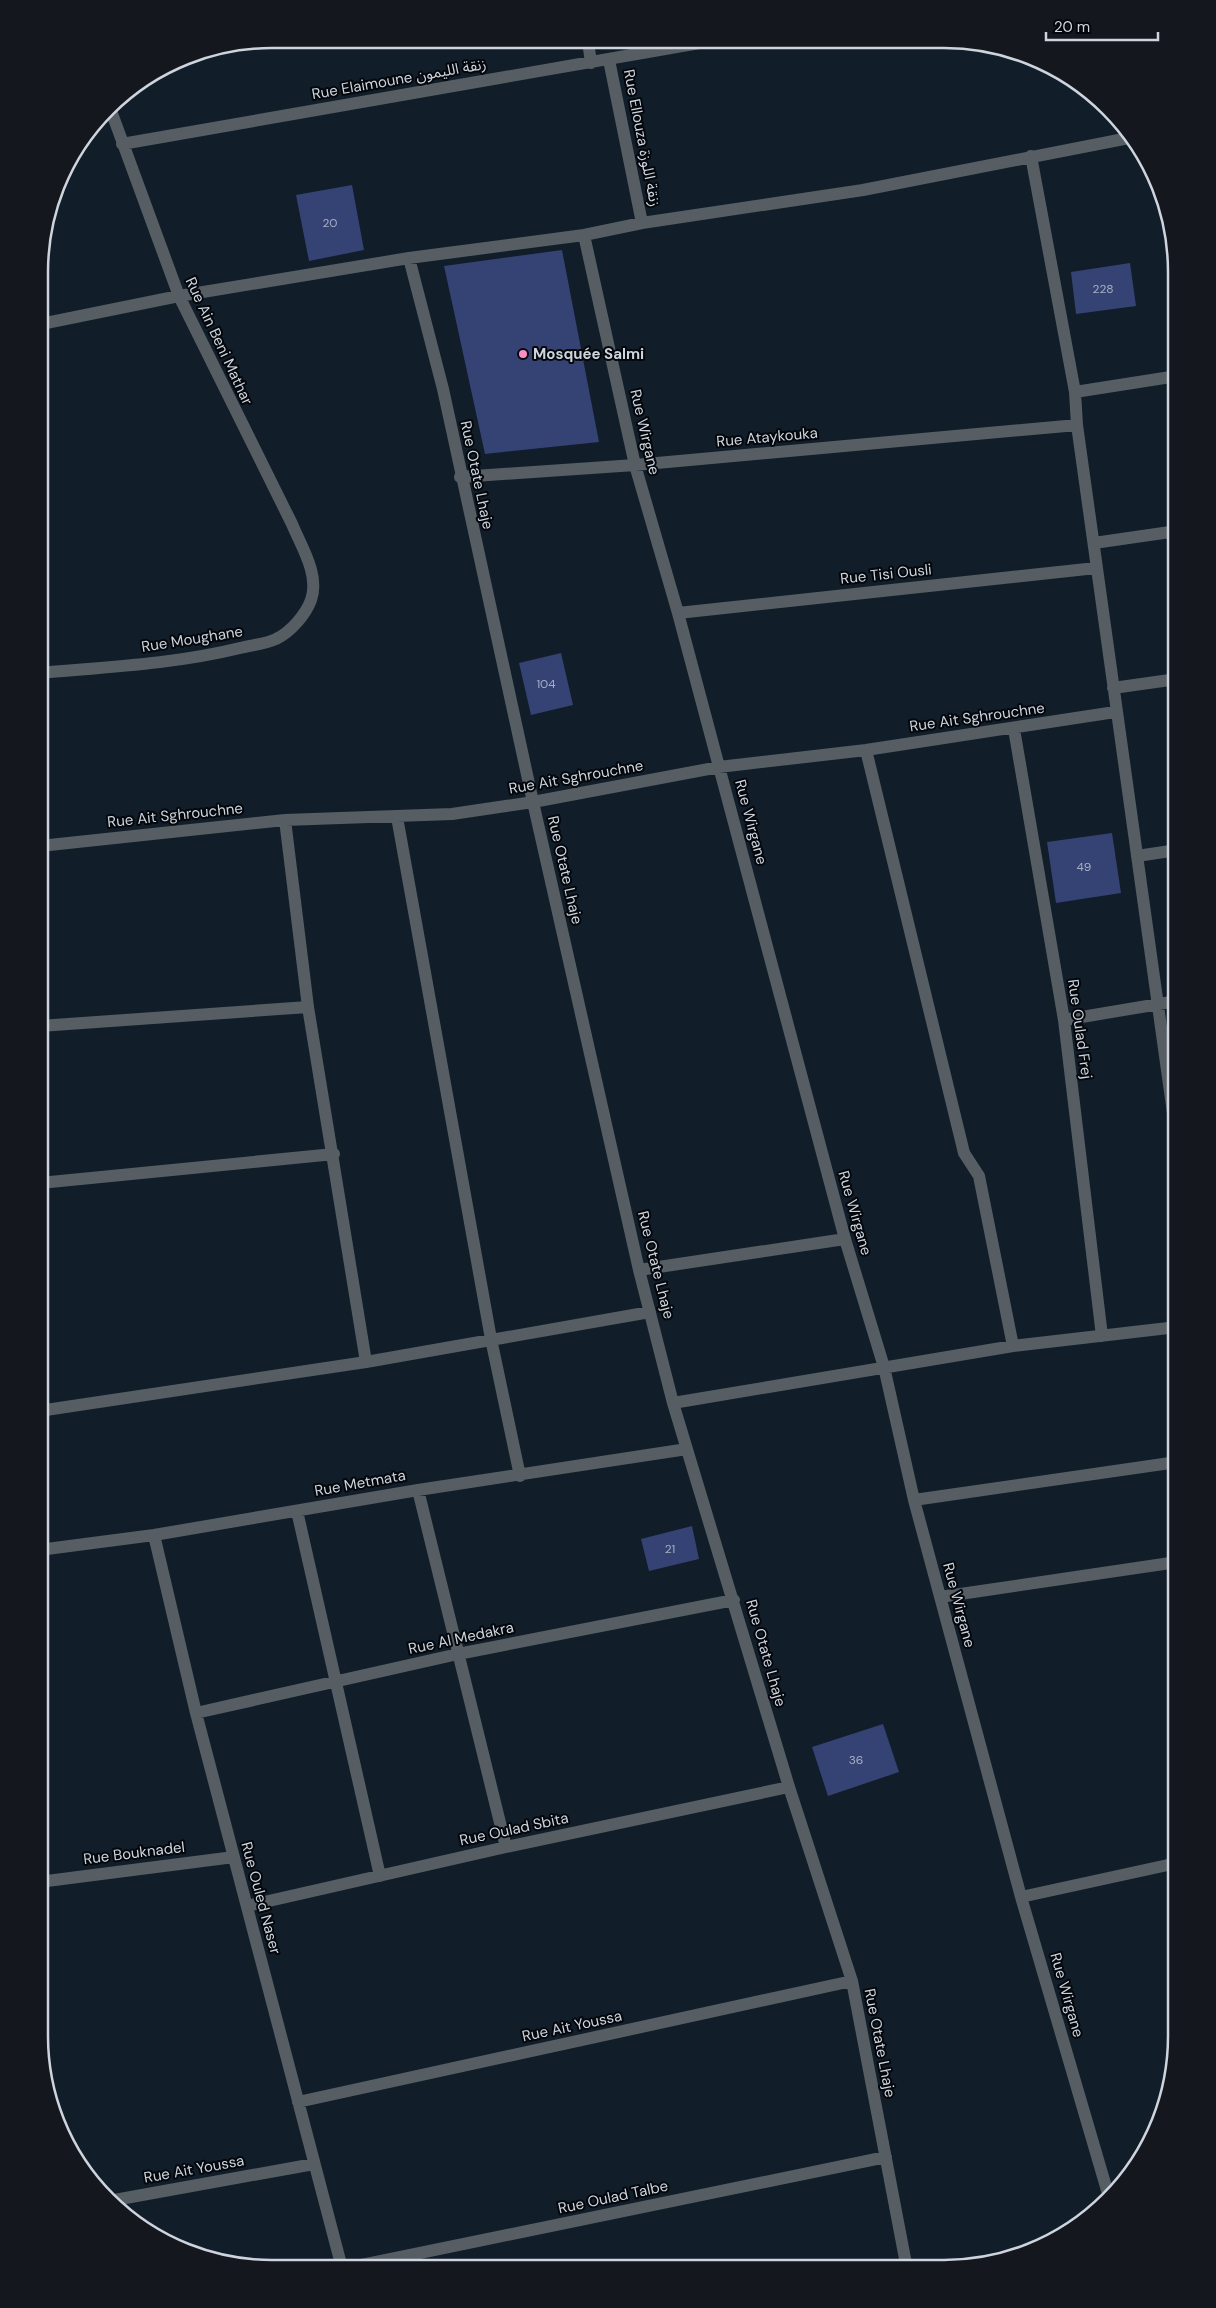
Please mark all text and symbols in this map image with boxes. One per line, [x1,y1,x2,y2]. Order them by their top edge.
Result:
scale bar [1046,10,1158,42]
text: 20 m [1054,17,1090,37]
street label: Rue Elaimoune زنقة الليمون [310,54,488,104]
street label: Rue Ellouza زنقة اللوزة [619,68,665,208]
house number: 20 [322,215,338,231]
street label: Rue Ain Beni Mathar [181,274,258,408]
house number: 228 [1093,281,1113,297]
place label: Mosquée Salmi [533,344,644,364]
marker: Mosquée Salmi [517,348,529,360]
street label: Rue Wirgane [625,387,665,477]
street label: Rue Otate Lhaje [456,419,498,531]
street label: Rue Ataykouka [715,423,819,451]
street label: Rue Tisi Ousli [839,559,933,589]
street label: Rue Moughane [140,621,244,657]
house number: 104 [536,676,556,692]
street label: Rue Ait Sghrouchne [908,698,1046,736]
street label: Rue Ait Sghrouchne [507,755,645,799]
street label: Rue Wirgane [730,777,772,867]
street label: Rue Ait Sghrouchne [106,798,244,832]
street label: Rue Otate Lhaje [543,814,587,926]
house number: 49 [1077,859,1091,875]
street label: Rue Oulad Frej [1063,978,1097,1080]
street label: Rue Wirgane [833,1168,877,1258]
street label: Rue Otate Lhaje [633,1209,679,1321]
street label: Rue Metmata [313,1465,407,1501]
house number: 21 [665,1541,675,1557]
street label: Rue Wirgane [938,1560,980,1650]
street label: Rue Otate Lhaje [741,1597,791,1709]
street label: Rue Al Medakra [406,1617,516,1659]
house number: 36 [849,1752,863,1768]
street label: Rue Oulad Sbita [458,1808,570,1850]
street label: Rue Bouknadel [82,1837,186,1869]
street label: Rue Ouled Naser [236,1840,286,1957]
street label: Rue Wirgane [1045,1950,1089,2040]
street label: Rue Otate Lhaje [860,1987,900,2099]
street label: Rue Ait Youssa [520,2006,624,2046]
street label: Rue Ait Youssa [142,2150,246,2188]
street label: Rue Oulad Talbe [556,2176,670,2218]

